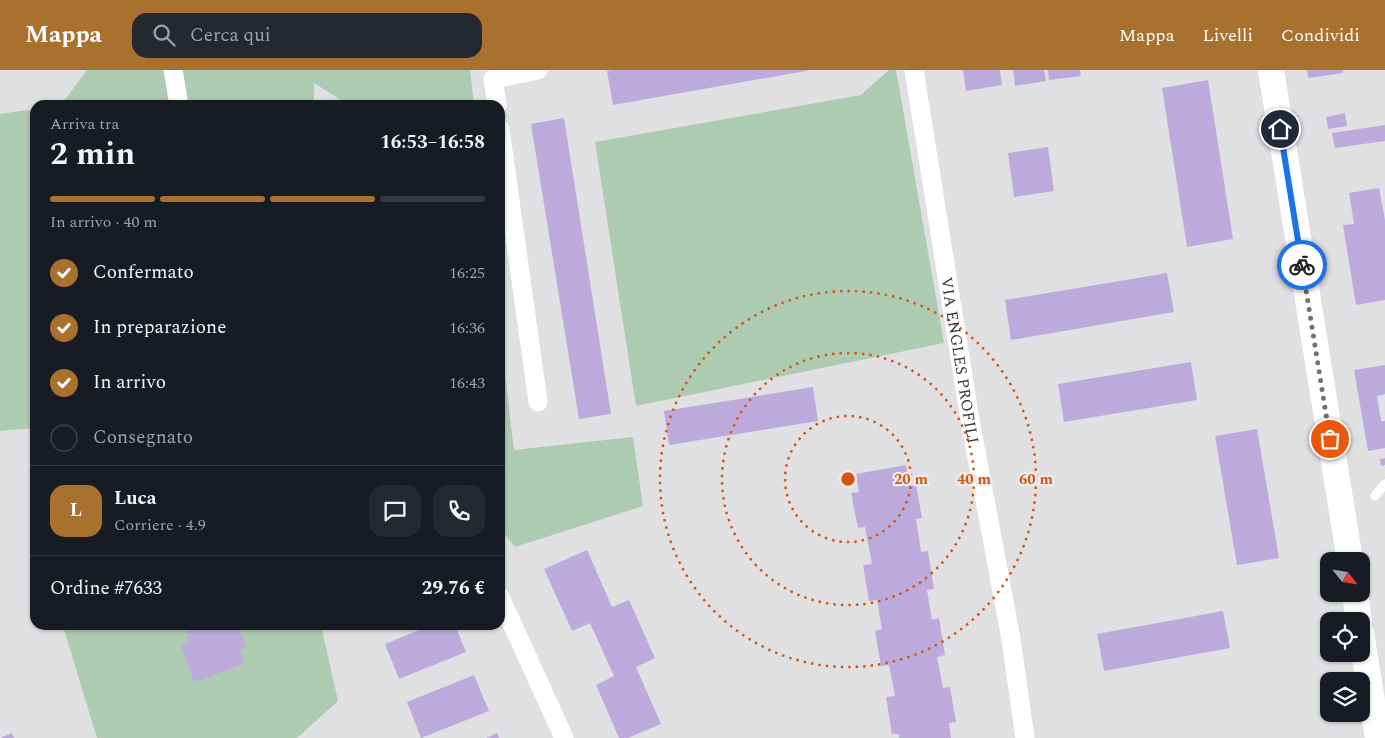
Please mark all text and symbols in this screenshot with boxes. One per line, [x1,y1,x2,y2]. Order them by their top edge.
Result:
search box [132,13,482,58]
text: Mappa [25,17,102,53]
icon: search [150,21,178,49]
text: Cerca qui [190,21,271,50]
text: Mappa [1119,22,1174,49]
text: Livelli [1202,22,1253,49]
text: Condividi [1281,22,1360,49]
pin [1259,108,1301,150]
text: Arriva tra [50,112,119,136]
icon: home [1266,115,1294,143]
text: 16:53–16:58 [380,128,485,157]
text: 2 min [50,130,135,179]
text: In arrivo · 40 m [50,210,157,234]
courier [1277,240,1327,290]
icon: bike [1288,251,1316,279]
text: Confermato [93,258,194,287]
icon: check [50,259,78,287]
text: 16:25 [449,261,485,285]
street label: VIA ENGLES PROFILI [934,275,985,446]
text: In preparazione [93,313,226,342]
icon: check [50,314,78,342]
text: 16:36 [449,316,485,340]
text: In arrivo [93,368,166,397]
icon: check [50,369,78,397]
text: 16:43 [449,371,485,395]
pin [1309,418,1351,460]
text: Consegnato [93,423,193,452]
icon: bag [1316,425,1344,453]
text: 20 m [894,468,929,491]
text: 40 m [957,468,992,491]
text: 60 m [1019,468,1054,491]
centre of rings [839,470,857,488]
text: Luca [114,484,157,513]
button: chat [369,485,421,537]
button: phone [433,485,485,537]
text: L [70,496,82,525]
text: Corriere · 4.9 [114,513,206,537]
north arrow [1320,552,1370,602]
map controls [1320,552,1370,722]
text: Ordine #7633 [50,574,162,603]
text: 29.76 € [422,574,485,603]
button: locate [1320,612,1370,662]
button: layers [1320,672,1370,722]

